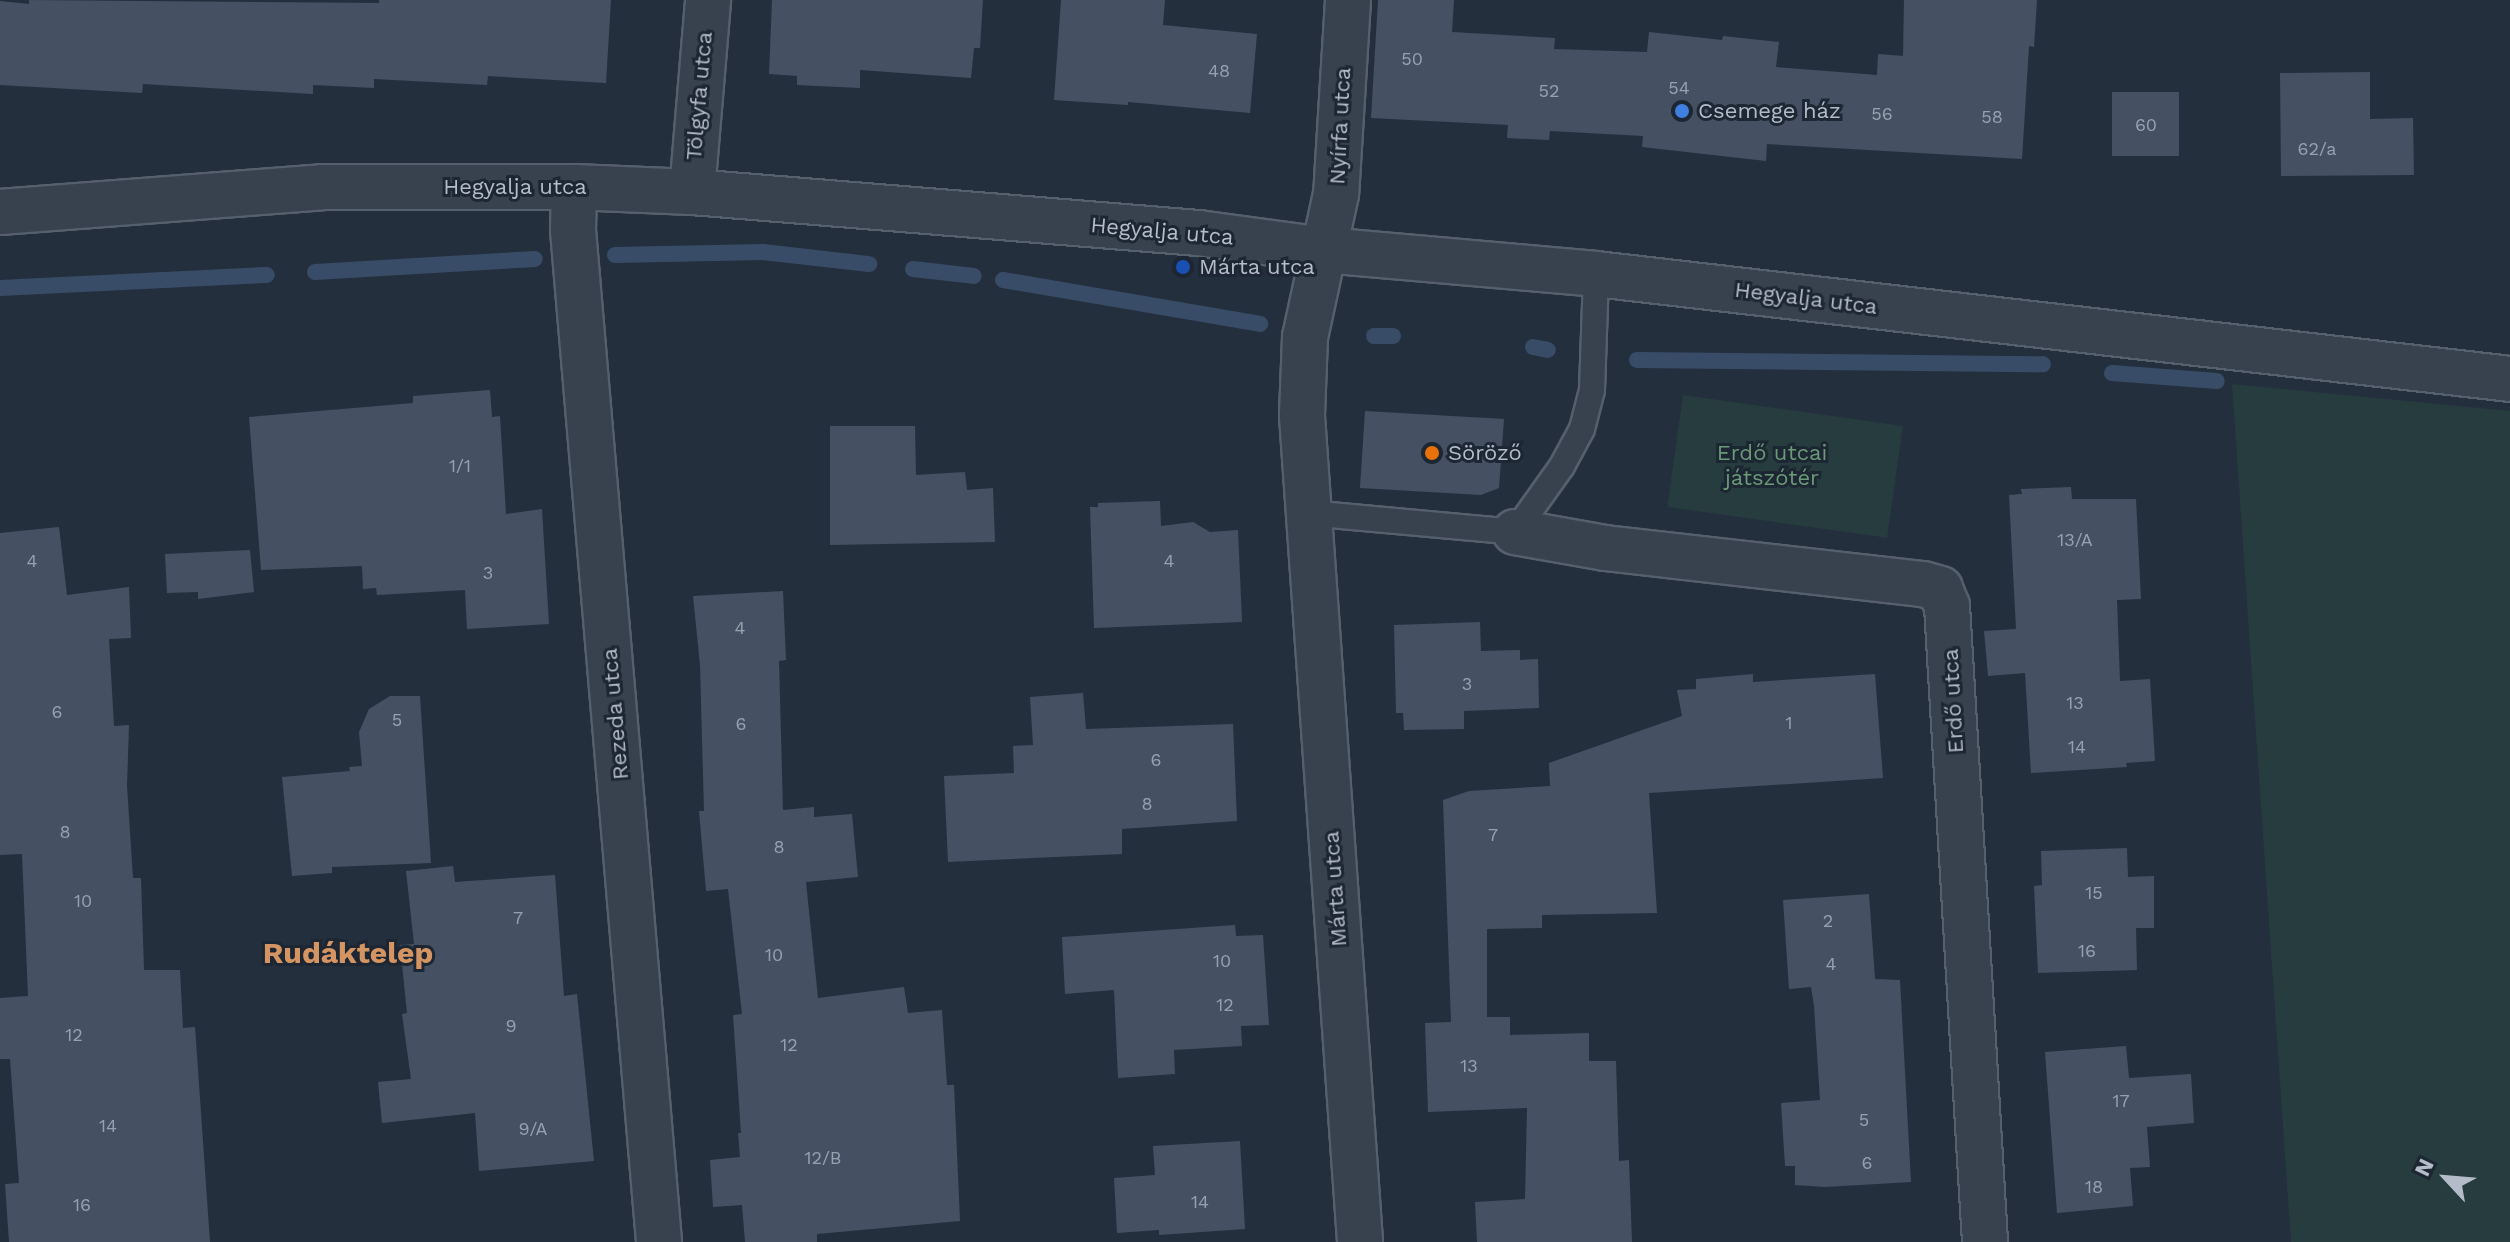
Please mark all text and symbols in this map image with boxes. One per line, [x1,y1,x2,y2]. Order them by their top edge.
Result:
street label: Tölgyfa utca [680,30,718,162]
house number: 50 [1401,48,1423,70]
house number: 48 [1208,60,1230,82]
street label: Nyírfa utca [1324,66,1356,186]
house number: 54 [1668,77,1690,99]
house number: 52 [1539,80,1559,102]
place label: Csemege ház [1698,98,1841,124]
marker: Csemege ház [1673,102,1691,120]
house number: 56 [1871,103,1893,125]
house number: 58 [1981,106,2003,128]
house number: 60 [2135,114,2157,136]
house number: 62/a [2298,138,2336,160]
street label: Hegyalja utca [443,174,587,200]
street label: Hegyalja utca [1089,212,1235,250]
place label: Márta utca [1199,254,1315,280]
marker: Márta utca [1174,258,1192,276]
street label: Hegyalja utca [1733,276,1879,320]
park label: Erdő utcai játszótér [1717,439,1827,490]
place label: Söröző [1448,440,1522,466]
marker: Söröző [1423,444,1441,462]
house number: 1/1 [449,455,471,477]
house number: 13/A [2057,529,2093,551]
house number: 4 [27,550,37,572]
house number: 4 [1164,550,1174,572]
house number: 3 [483,562,493,584]
house number: 4 [735,617,745,639]
street label: Rezeda utca [596,647,634,781]
street label: Erdő utca [1937,648,1969,754]
house number: 3 [1462,673,1472,695]
house number: 13 [2066,692,2084,714]
house number: 6 [52,701,62,723]
house number: 5 [392,709,402,731]
house number: 1 [1785,712,1793,734]
house number: 6 [736,713,746,735]
house number: 14 [2068,736,2086,758]
house number: 6 [1151,749,1161,771]
house number: 8 [1141,793,1153,815]
house number: 8 [59,821,71,843]
house number: 7 [1488,824,1498,846]
street label: Márta utca [1318,830,1352,948]
house number: 8 [773,836,785,858]
house number: 15 [2085,882,2103,904]
house number: 10 [74,890,92,912]
house number: 7 [513,907,523,929]
house number: 2 [1823,910,1833,932]
district label: Rudáktelep [263,935,433,971]
house number: 16 [2078,940,2096,962]
house number: 10 [765,944,783,966]
house number: 10 [1213,950,1231,972]
house number: 4 [1826,953,1836,975]
house number: 12 [1216,994,1234,1016]
house number: 9 [505,1015,517,1037]
house number: 12 [65,1024,83,1046]
house number: 12 [780,1034,798,1056]
house number: 13 [1460,1055,1478,1077]
house number: 17 [2112,1090,2130,1112]
house number: 5 [1859,1109,1869,1131]
house number: 14 [99,1115,117,1137]
house number: 9/A [519,1118,547,1140]
north arrow [2406,1138,2486,1218]
house number: 12/B [804,1147,842,1169]
house number: 6 [1862,1152,1872,1174]
text: N [2409,1154,2439,1180]
house number: 18 [2085,1176,2103,1198]
house number: 14 [1191,1191,1209,1213]
house number: 16 [73,1194,91,1216]

